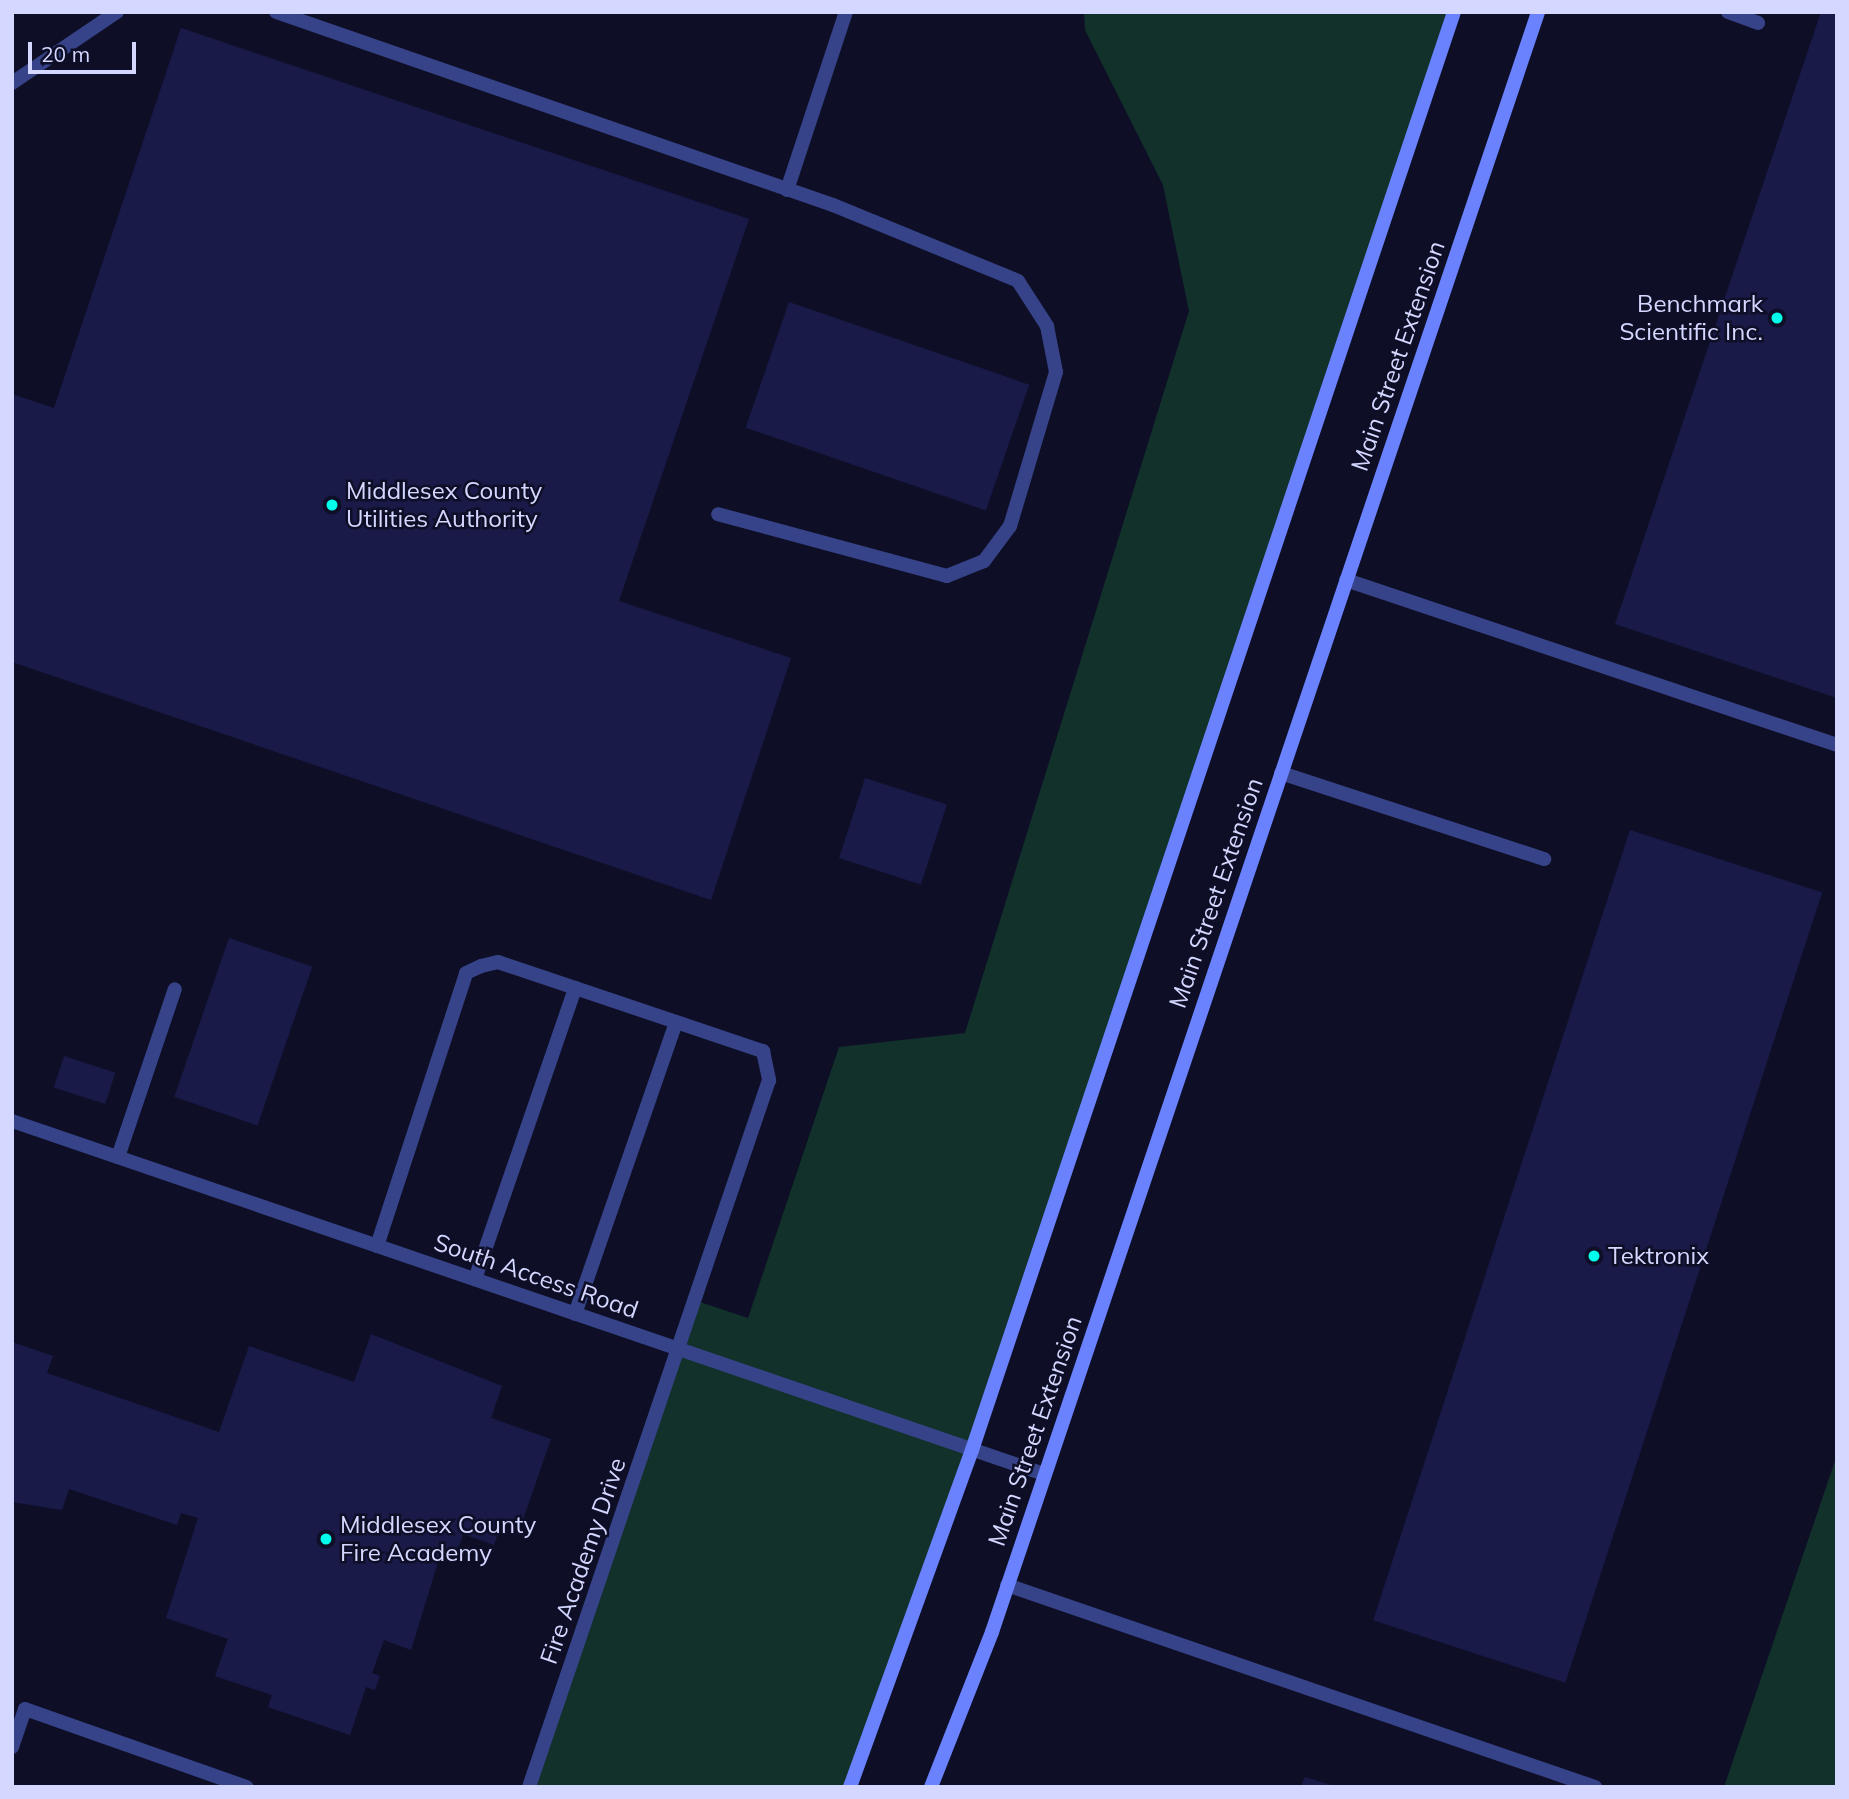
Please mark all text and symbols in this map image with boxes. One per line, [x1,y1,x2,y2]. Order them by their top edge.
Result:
scale bar [32,28,140,72]
text: 20 m [41,41,90,67]
street label: Main Street Extension [1345,237,1451,475]
place label: Benchmark Scientific Inc. [1619,290,1763,346]
marker: Benchmark Scientific Inc. [1769,310,1785,326]
place label: Middlesex County Utilities Authority [346,477,542,533]
marker: Middlesex County Utilities Authority [324,497,340,513]
street label: Main Street Extension [1163,774,1269,1012]
street label: South Access Road [430,1228,642,1324]
place label: Tektronix [1608,1242,1709,1270]
marker: Tektronix [1586,1248,1602,1264]
street label: Main Street Extension [982,1312,1088,1550]
street label: Fire Academy Drive [534,1454,632,1668]
place label: Middlesex County Fire Academy [340,1511,536,1567]
marker: Middlesex County Fire Academy [318,1531,334,1547]

